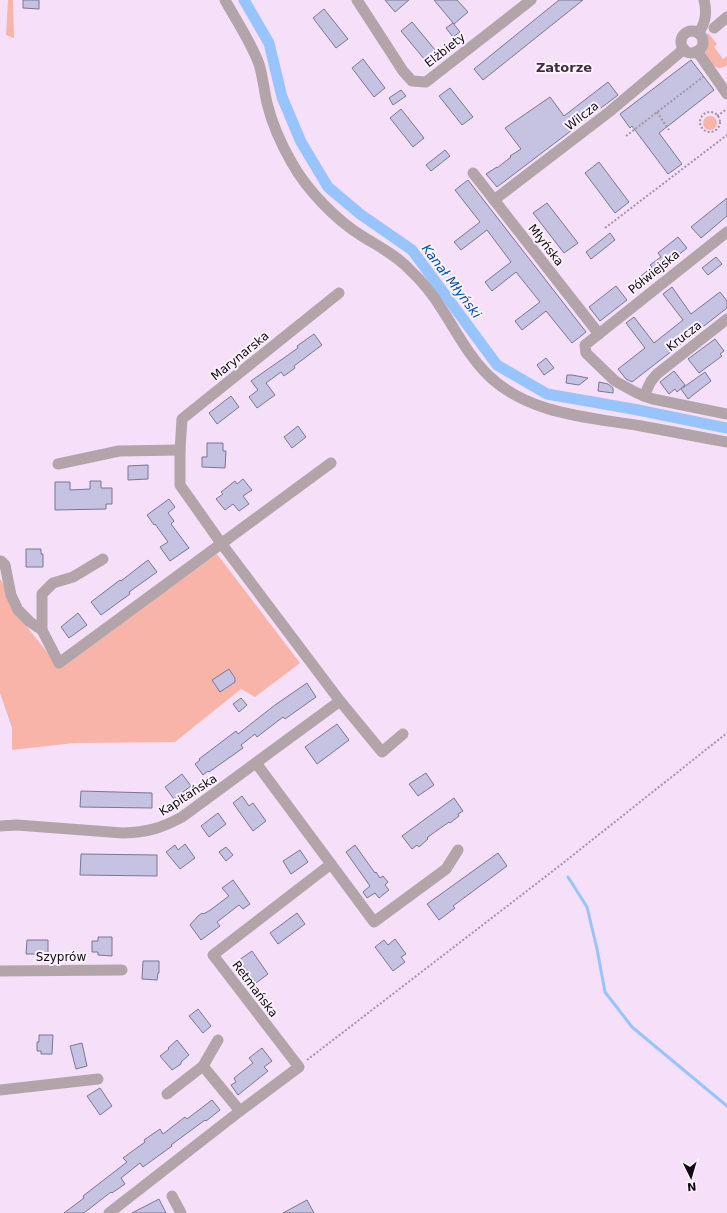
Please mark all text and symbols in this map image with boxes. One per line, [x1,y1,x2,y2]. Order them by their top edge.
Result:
street label: Elżbiety [422,30,468,70]
district label: Zatorze [536,60,592,75]
street label: Wilcza [563,99,601,133]
street label: Młyńska [525,221,567,269]
water label: Kanał Młyński [419,241,485,322]
street label: Półwiejska [626,247,682,297]
street label: Krucza [664,318,704,354]
street label: Marynarska [208,329,272,383]
street label: Kapitańska [157,771,219,819]
street label: Szyprów [36,950,86,964]
street label: Retmańska [229,958,281,1020]
north arrow [671,1157,711,1197]
text: N [687,1180,697,1193]

